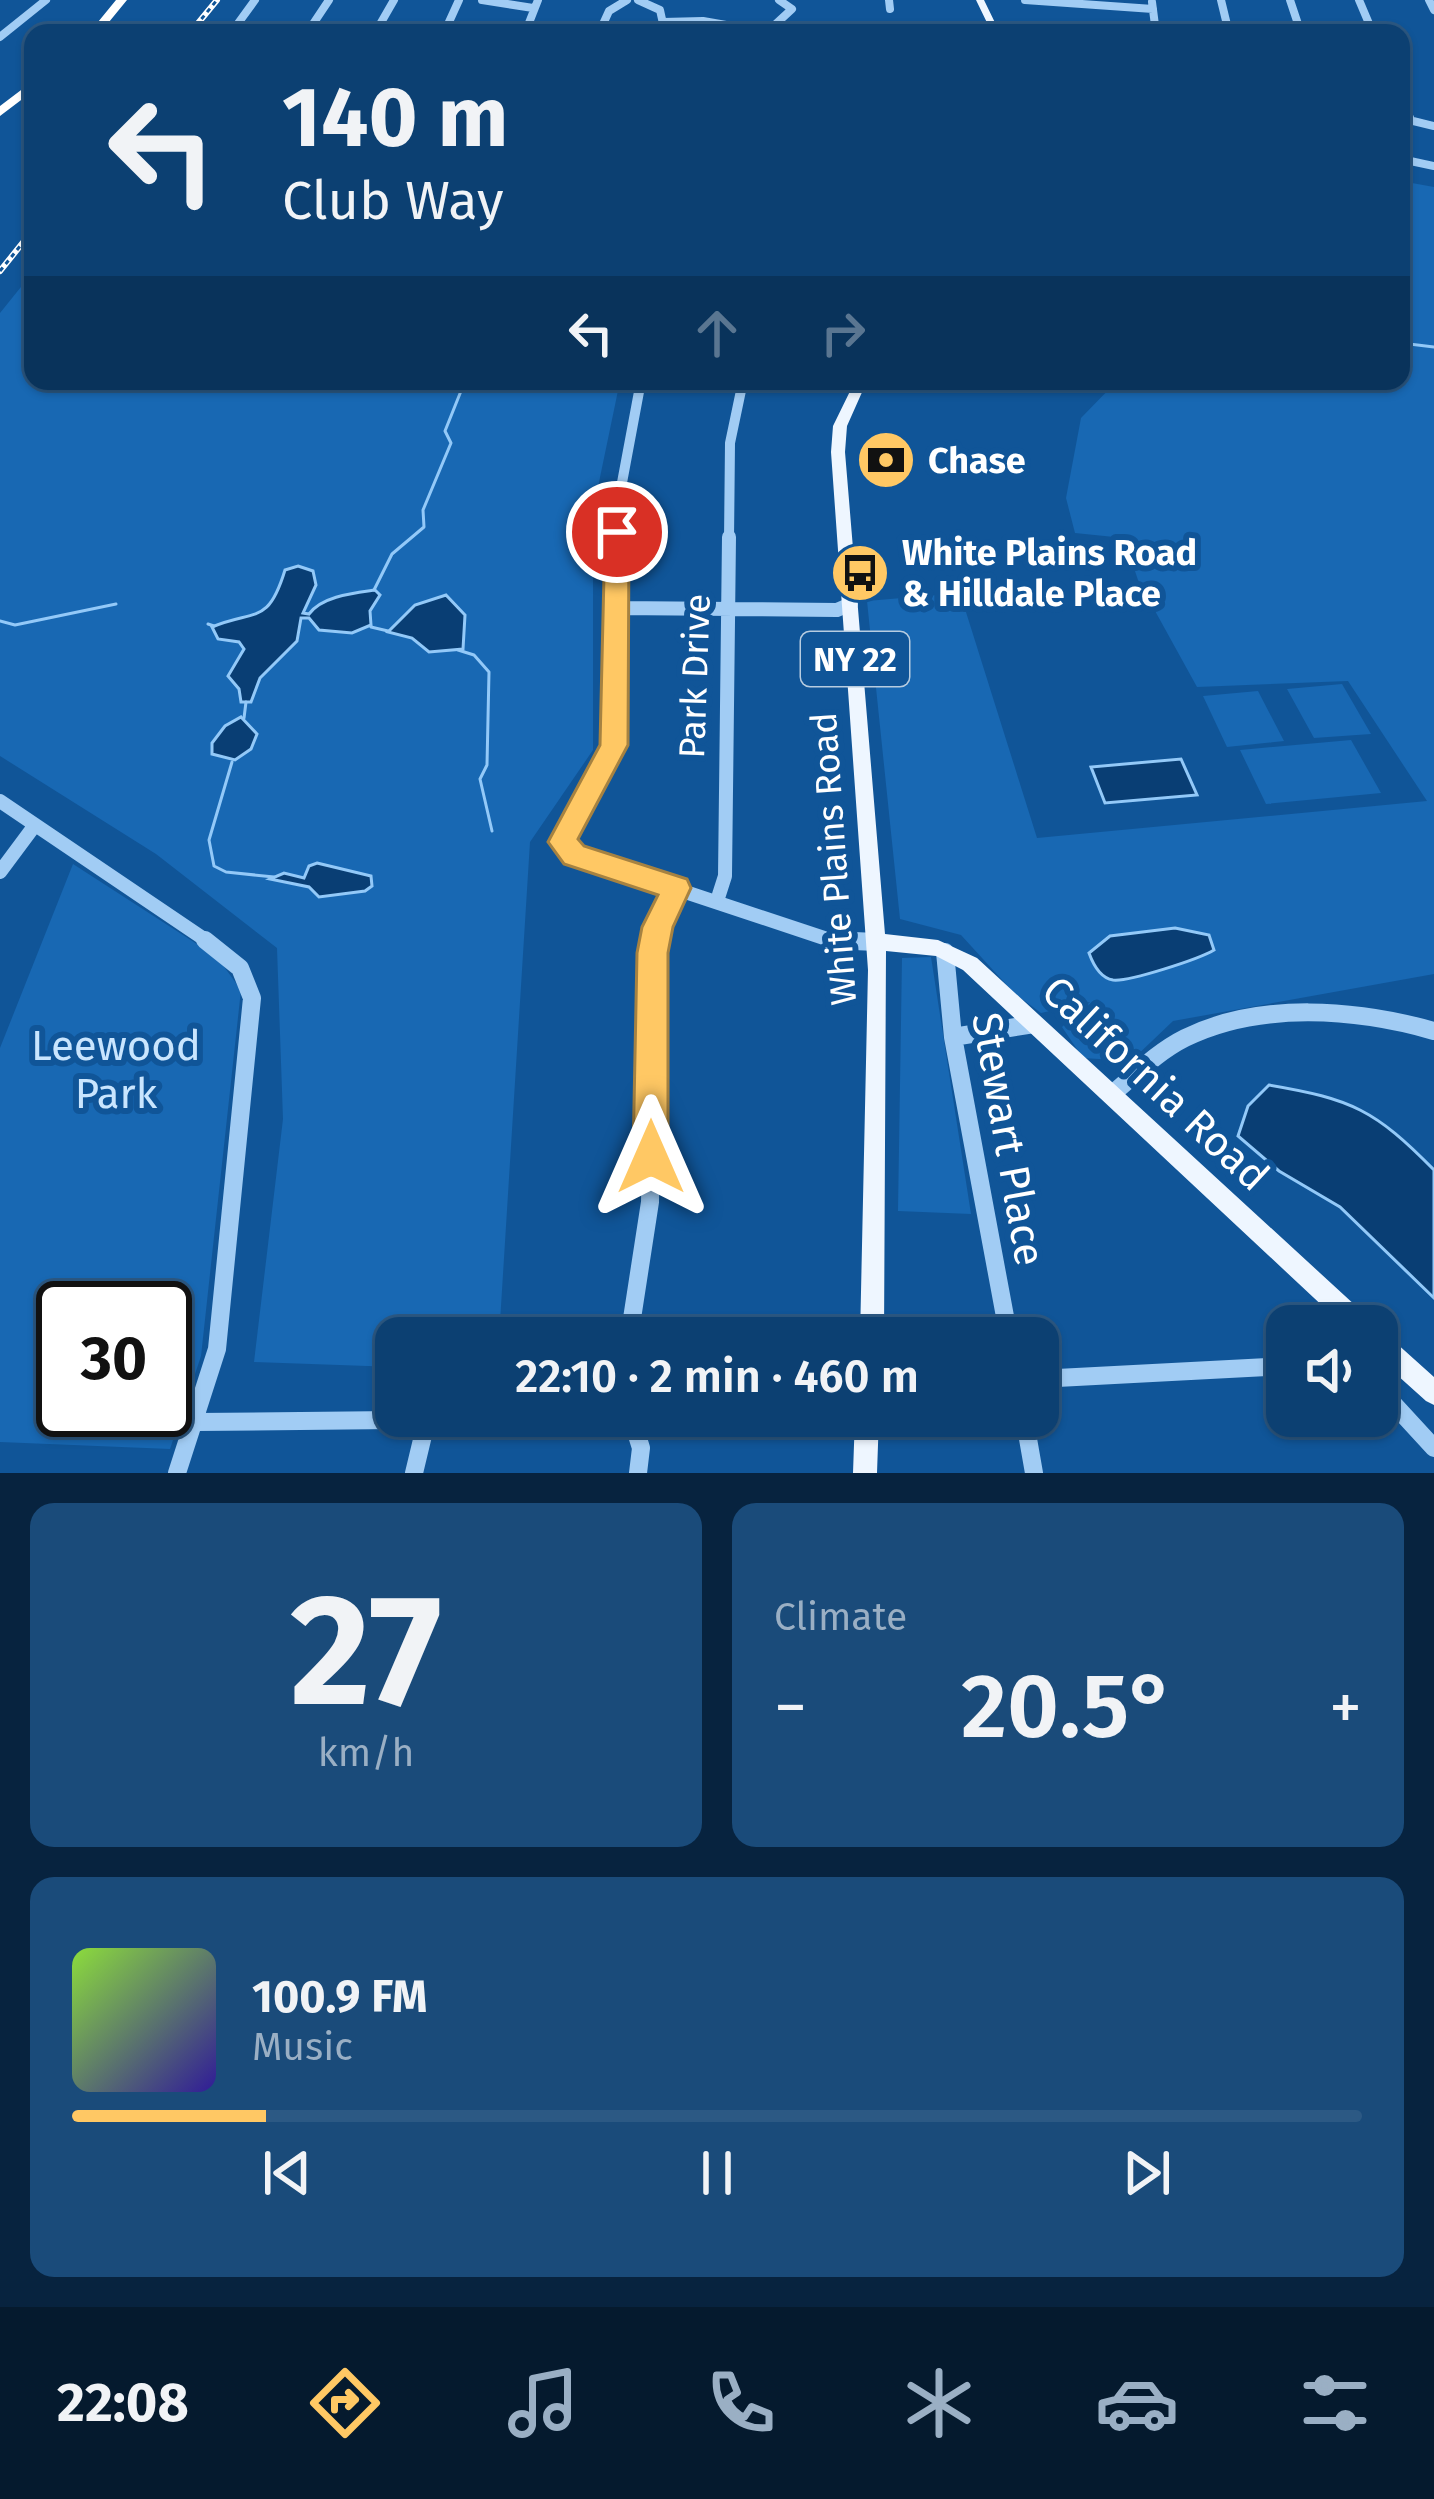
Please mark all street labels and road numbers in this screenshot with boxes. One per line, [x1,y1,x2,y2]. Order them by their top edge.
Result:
street label: Park Drive [670,593,720,759]
road number: NY 22 [801,632,909,686]
street label: White Plains Road [802,711,866,1007]
street label: California Road [1032,966,1279,1201]
street label: Stewart Place [961,1009,1055,1270]

